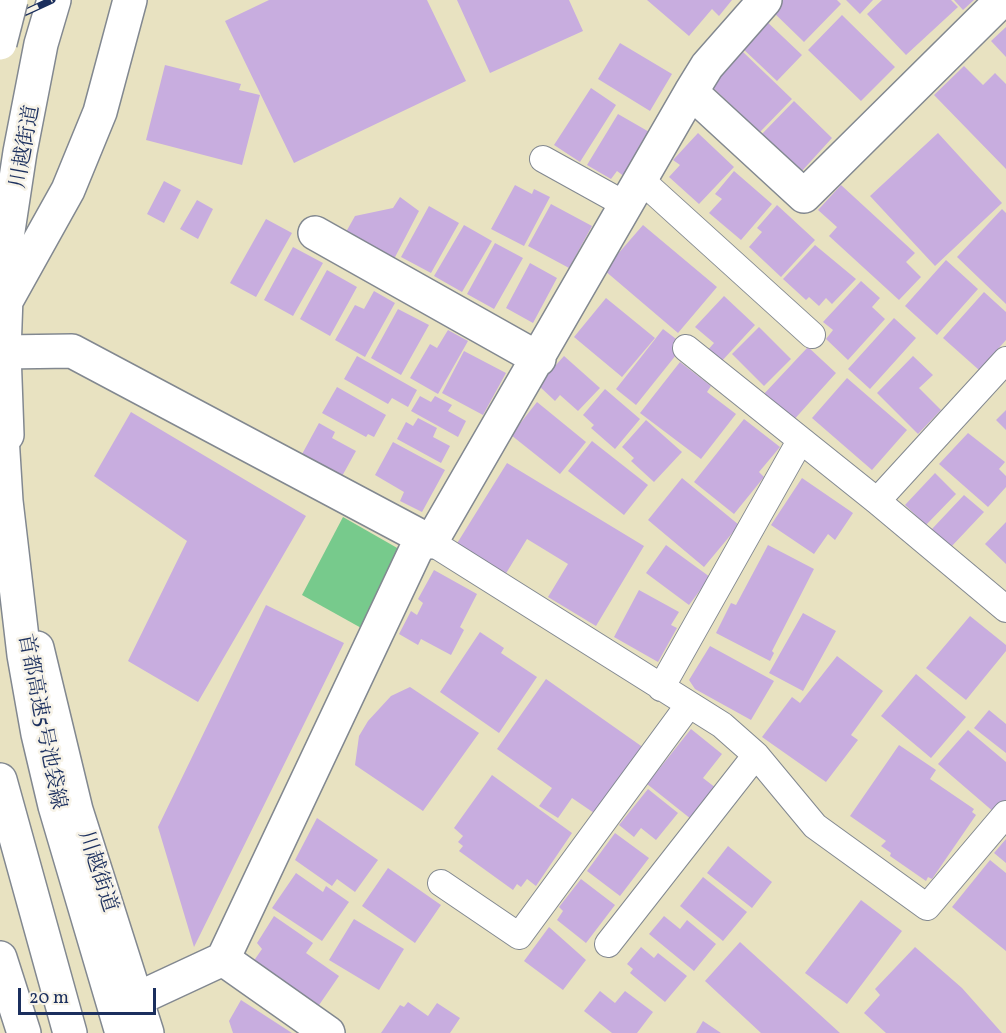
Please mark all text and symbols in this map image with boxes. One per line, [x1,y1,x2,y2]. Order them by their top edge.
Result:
street label: 川越街道 [7,103,47,191]
street label: 首都高速5号池袋線 [11,632,69,812]
street label: 川越街道 [71,828,121,916]
scale bar [21,976,159,1014]
text: 20 m [29,986,69,1011]

